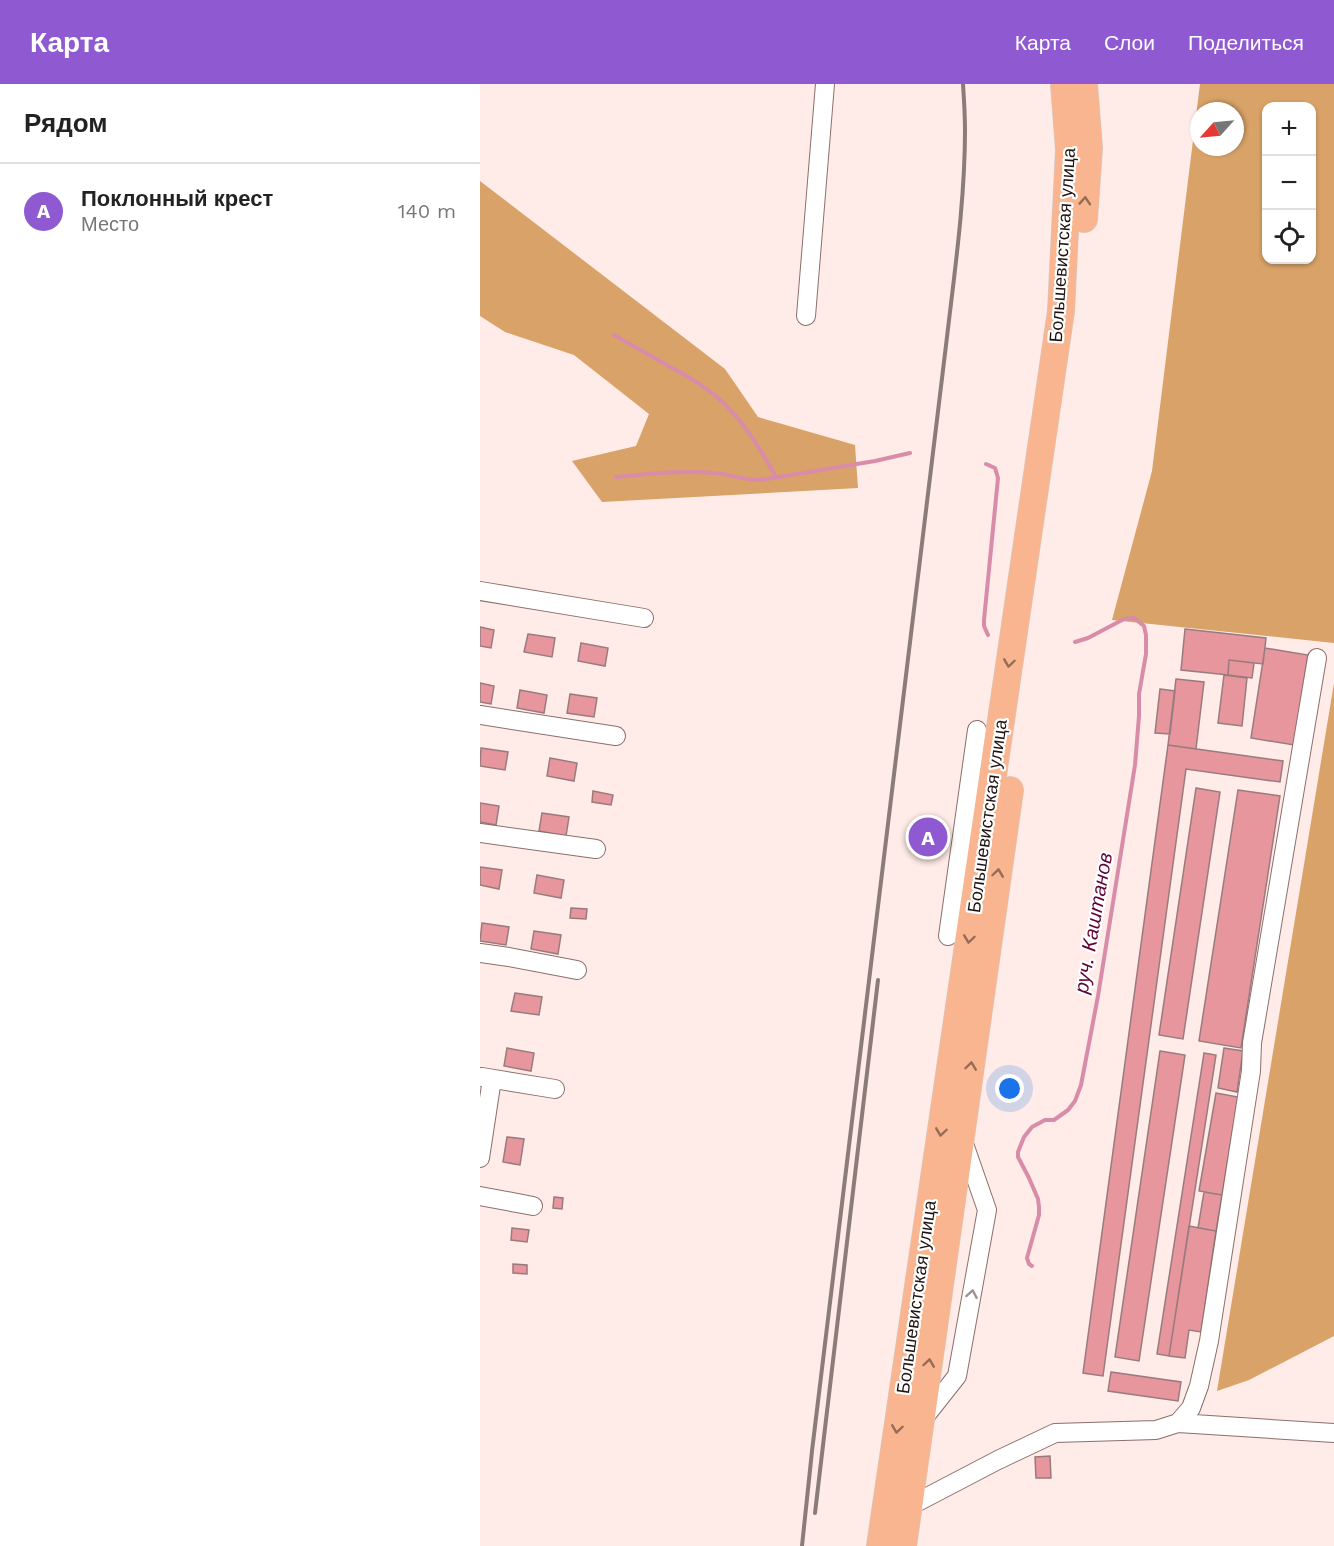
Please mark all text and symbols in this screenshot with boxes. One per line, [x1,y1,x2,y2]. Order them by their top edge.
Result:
text: Карта [30,26,109,59]
text: Карта [1015,30,1071,55]
text: Слои [1104,30,1155,55]
text: Поделиться [1188,30,1304,55]
north arrow [1190,102,1244,156]
map controls [1262,102,1316,264]
button: + [1262,102,1316,156]
text: Рядом [24,108,107,138]
street label: Большевистская улица [1045,146,1079,343]
button: − [1262,156,1316,210]
text: Поклонный крест [81,186,273,211]
one-way arrow [1079,197,1092,206]
text: A [37,199,50,223]
text: 140 m [398,199,456,223]
button: locate [1262,210,1316,264]
text: Место [81,212,139,236]
one-way arrow [1004,659,1016,668]
street label: Большевистская улица [963,717,1011,914]
pin: A [908,814,948,860]
water label: руч. Каштанов [1069,851,1117,996]
one-way arrow [991,869,1004,878]
one-way arrow [963,935,975,944]
one-way arrow [964,1062,976,1071]
your location [995,1074,1024,1103]
one-way arrow [935,1128,947,1137]
street label: Большевистская улица [892,1198,940,1395]
one-way arrow [965,1289,977,1299]
one-way arrow [922,1359,934,1368]
one-way arrow [891,1424,904,1434]

